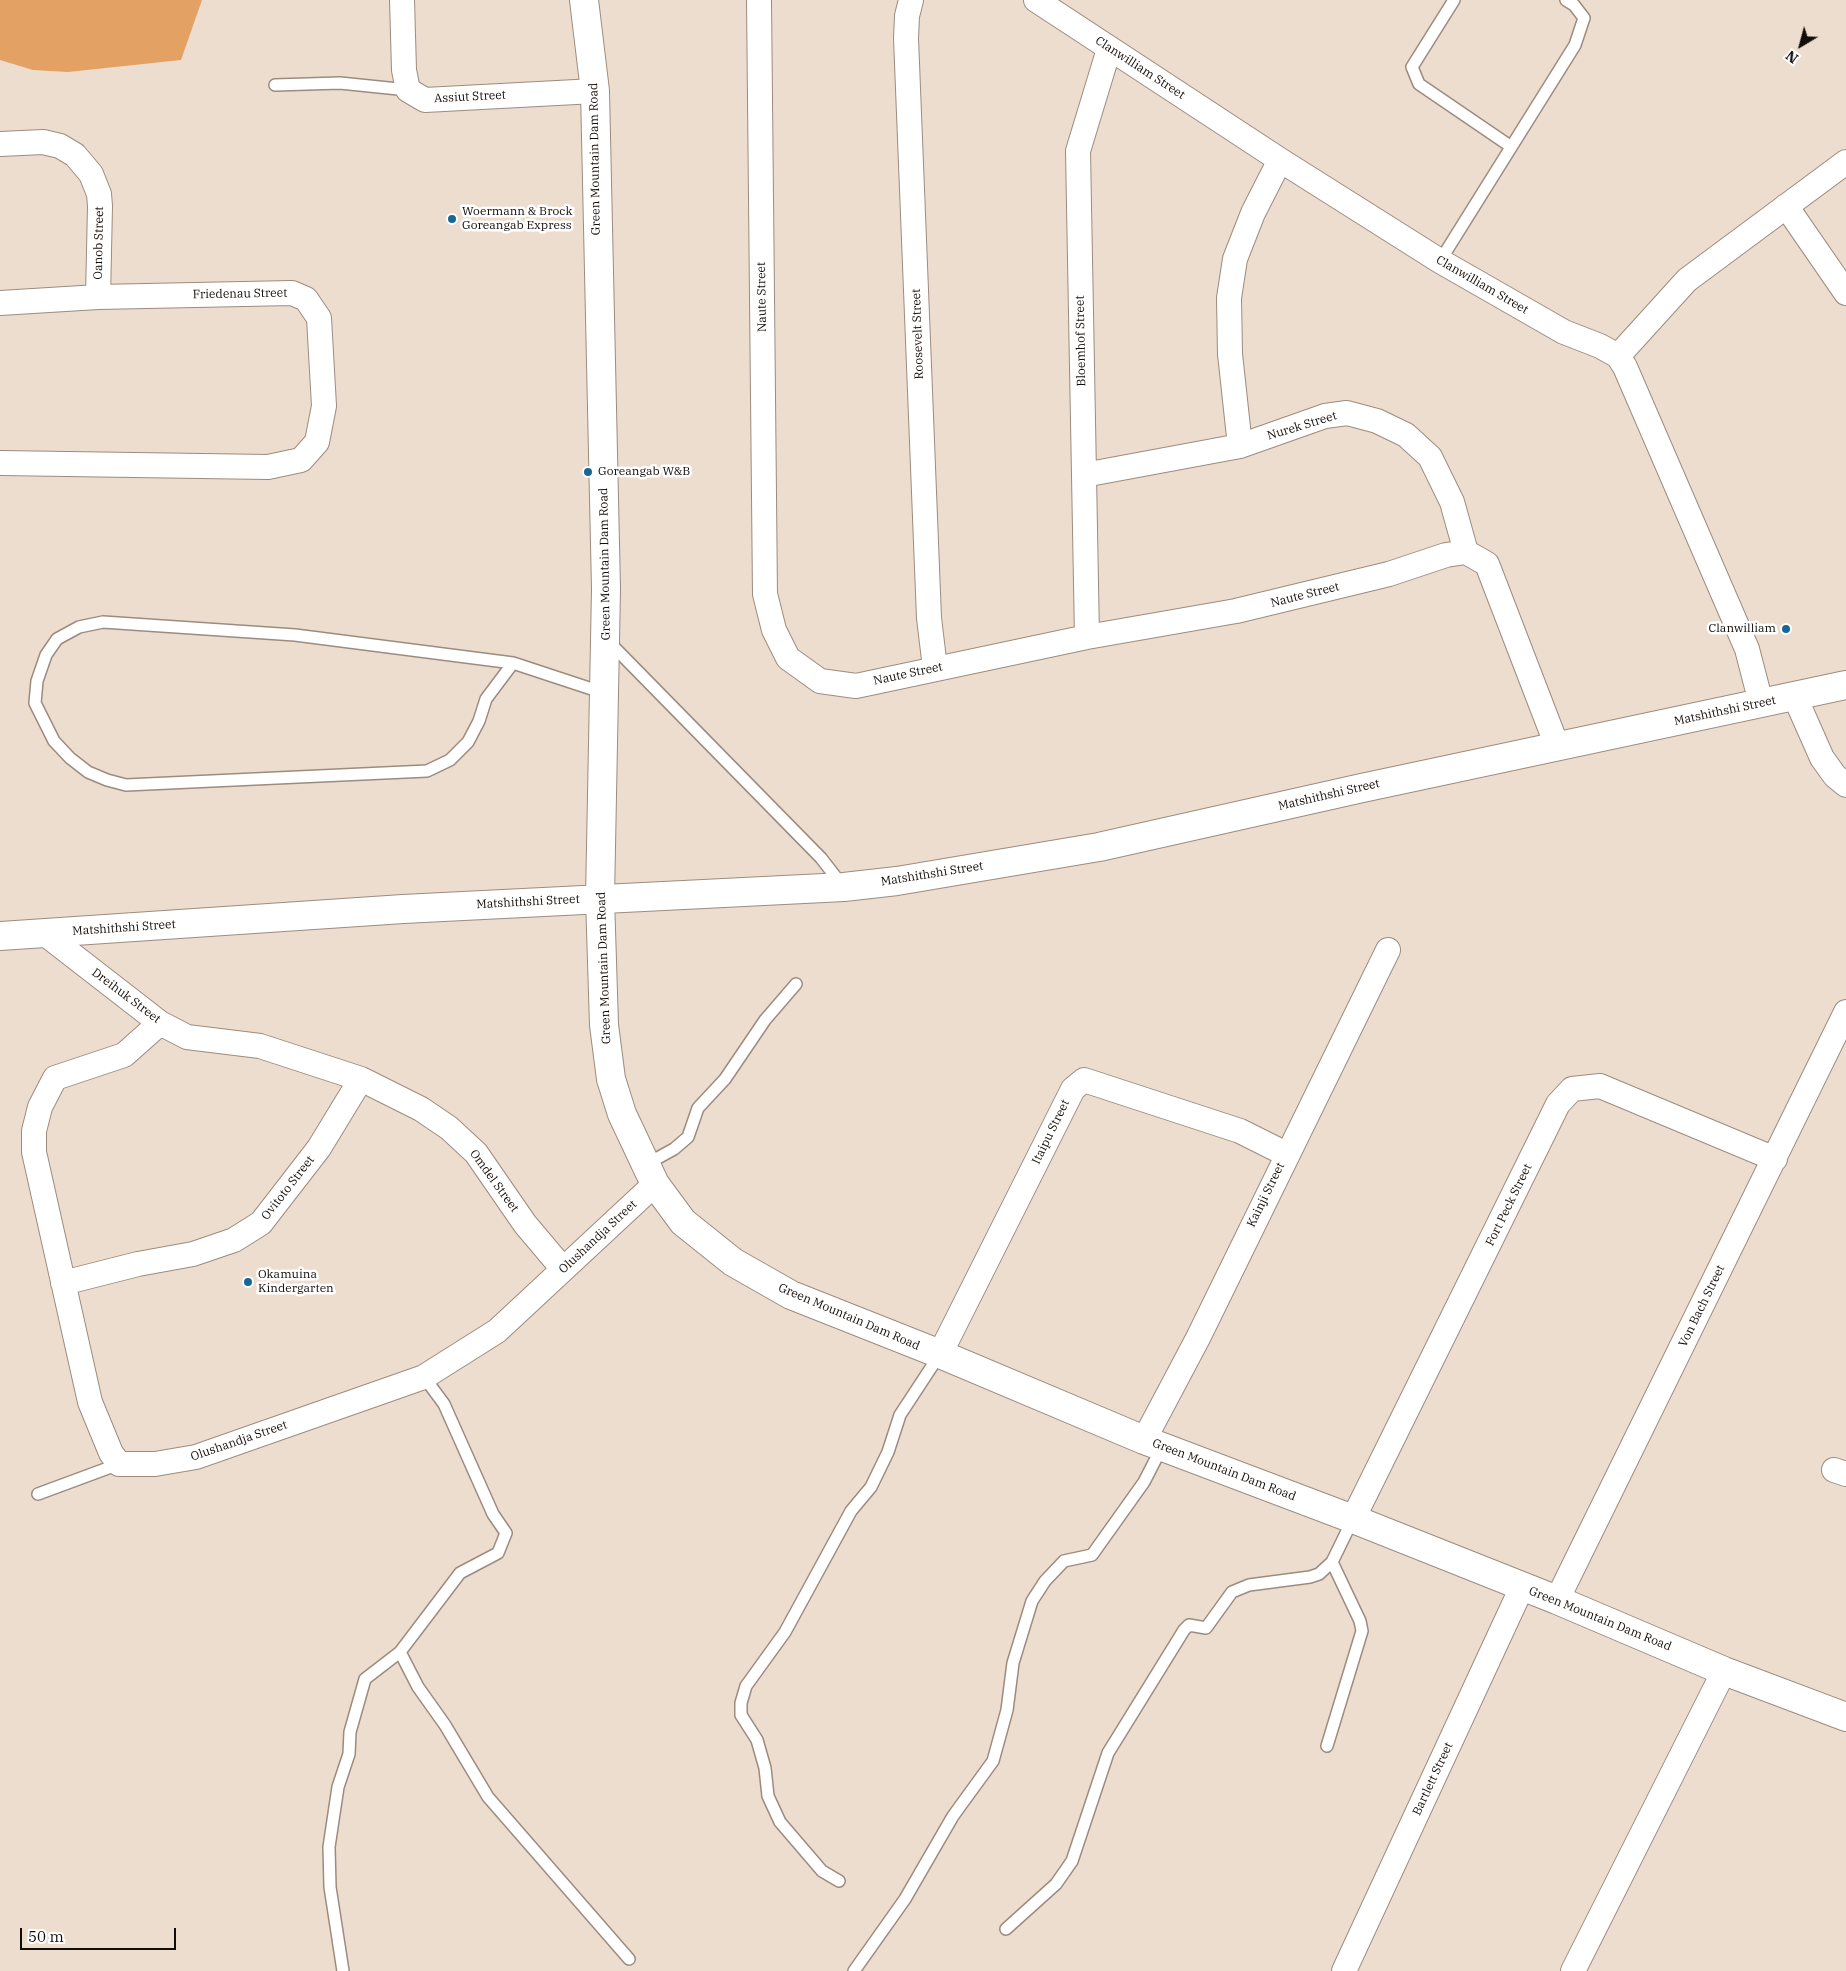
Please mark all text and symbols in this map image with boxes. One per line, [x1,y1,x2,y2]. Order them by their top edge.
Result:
north arrow [1776,20,1826,70]
street label: Clanwilliam Street [1092,34,1188,102]
text: N [1782,46,1802,68]
street label: Green Mountain Dam Road [586,83,604,235]
street label: Assiut Street [434,88,506,106]
place label: Woermann & Brock Goreangab Express [462,205,573,233]
street label: Oanob Street [91,206,107,280]
marker: Woermann & Brock Goreangab Express [446,213,458,225]
street label: Clanwilliam Street [1433,253,1531,317]
street label: Naute Street [754,262,770,332]
street label: Friedenau Street [193,286,287,302]
street label: Roosevelt Street [909,288,927,380]
street label: Bloemhof Street [1073,295,1089,387]
street label: Nurek Street [1265,409,1339,443]
place label: Goreangab W&B [598,465,690,479]
marker: Goreangab W&B [582,466,594,478]
street label: Green Mountain Dam Road [596,488,614,640]
street label: Naute Street [1269,580,1341,610]
place label: Clanwilliam [1708,622,1776,636]
marker: Clanwilliam [1780,623,1792,635]
street label: Naute Street [872,660,944,688]
street label: Matshithshi Street [1673,693,1777,729]
street label: Matshithshi Street [1277,776,1381,814]
street label: Matshithshi Street [880,859,984,889]
street label: Matshithshi Street [476,892,580,912]
street label: Green Mountain Dam Road [594,892,614,1044]
street label: Matshithshi Street [72,917,176,939]
street label: Dreihuk Street [89,965,163,1027]
street label: Itaipu Street [1029,1097,1073,1167]
street label: Omdel Street [466,1147,522,1215]
street label: Ovitoto Street [259,1153,317,1223]
street label: Kainji Street [1244,1160,1288,1230]
street label: Fort Peck Street [1483,1162,1535,1248]
street label: Olushandja Street [556,1197,640,1277]
street label: Von Bach Street [1676,1263,1728,1349]
place label: Okamuina Kindergarten [258,1268,334,1296]
marker: Okamuina Kindergarten [242,1276,254,1288]
street label: Green Mountain Dam Road [776,1281,922,1353]
street label: Olushandja Street [189,1418,289,1464]
street label: Green Mountain Dam Road [1150,1436,1298,1504]
street label: Green Mountain Dam Road [1527,1584,1673,1654]
street label: Bartlett Street [1410,1740,1456,1818]
scale bar [22,1918,179,1950]
text: 50 m [28,1927,64,1946]

